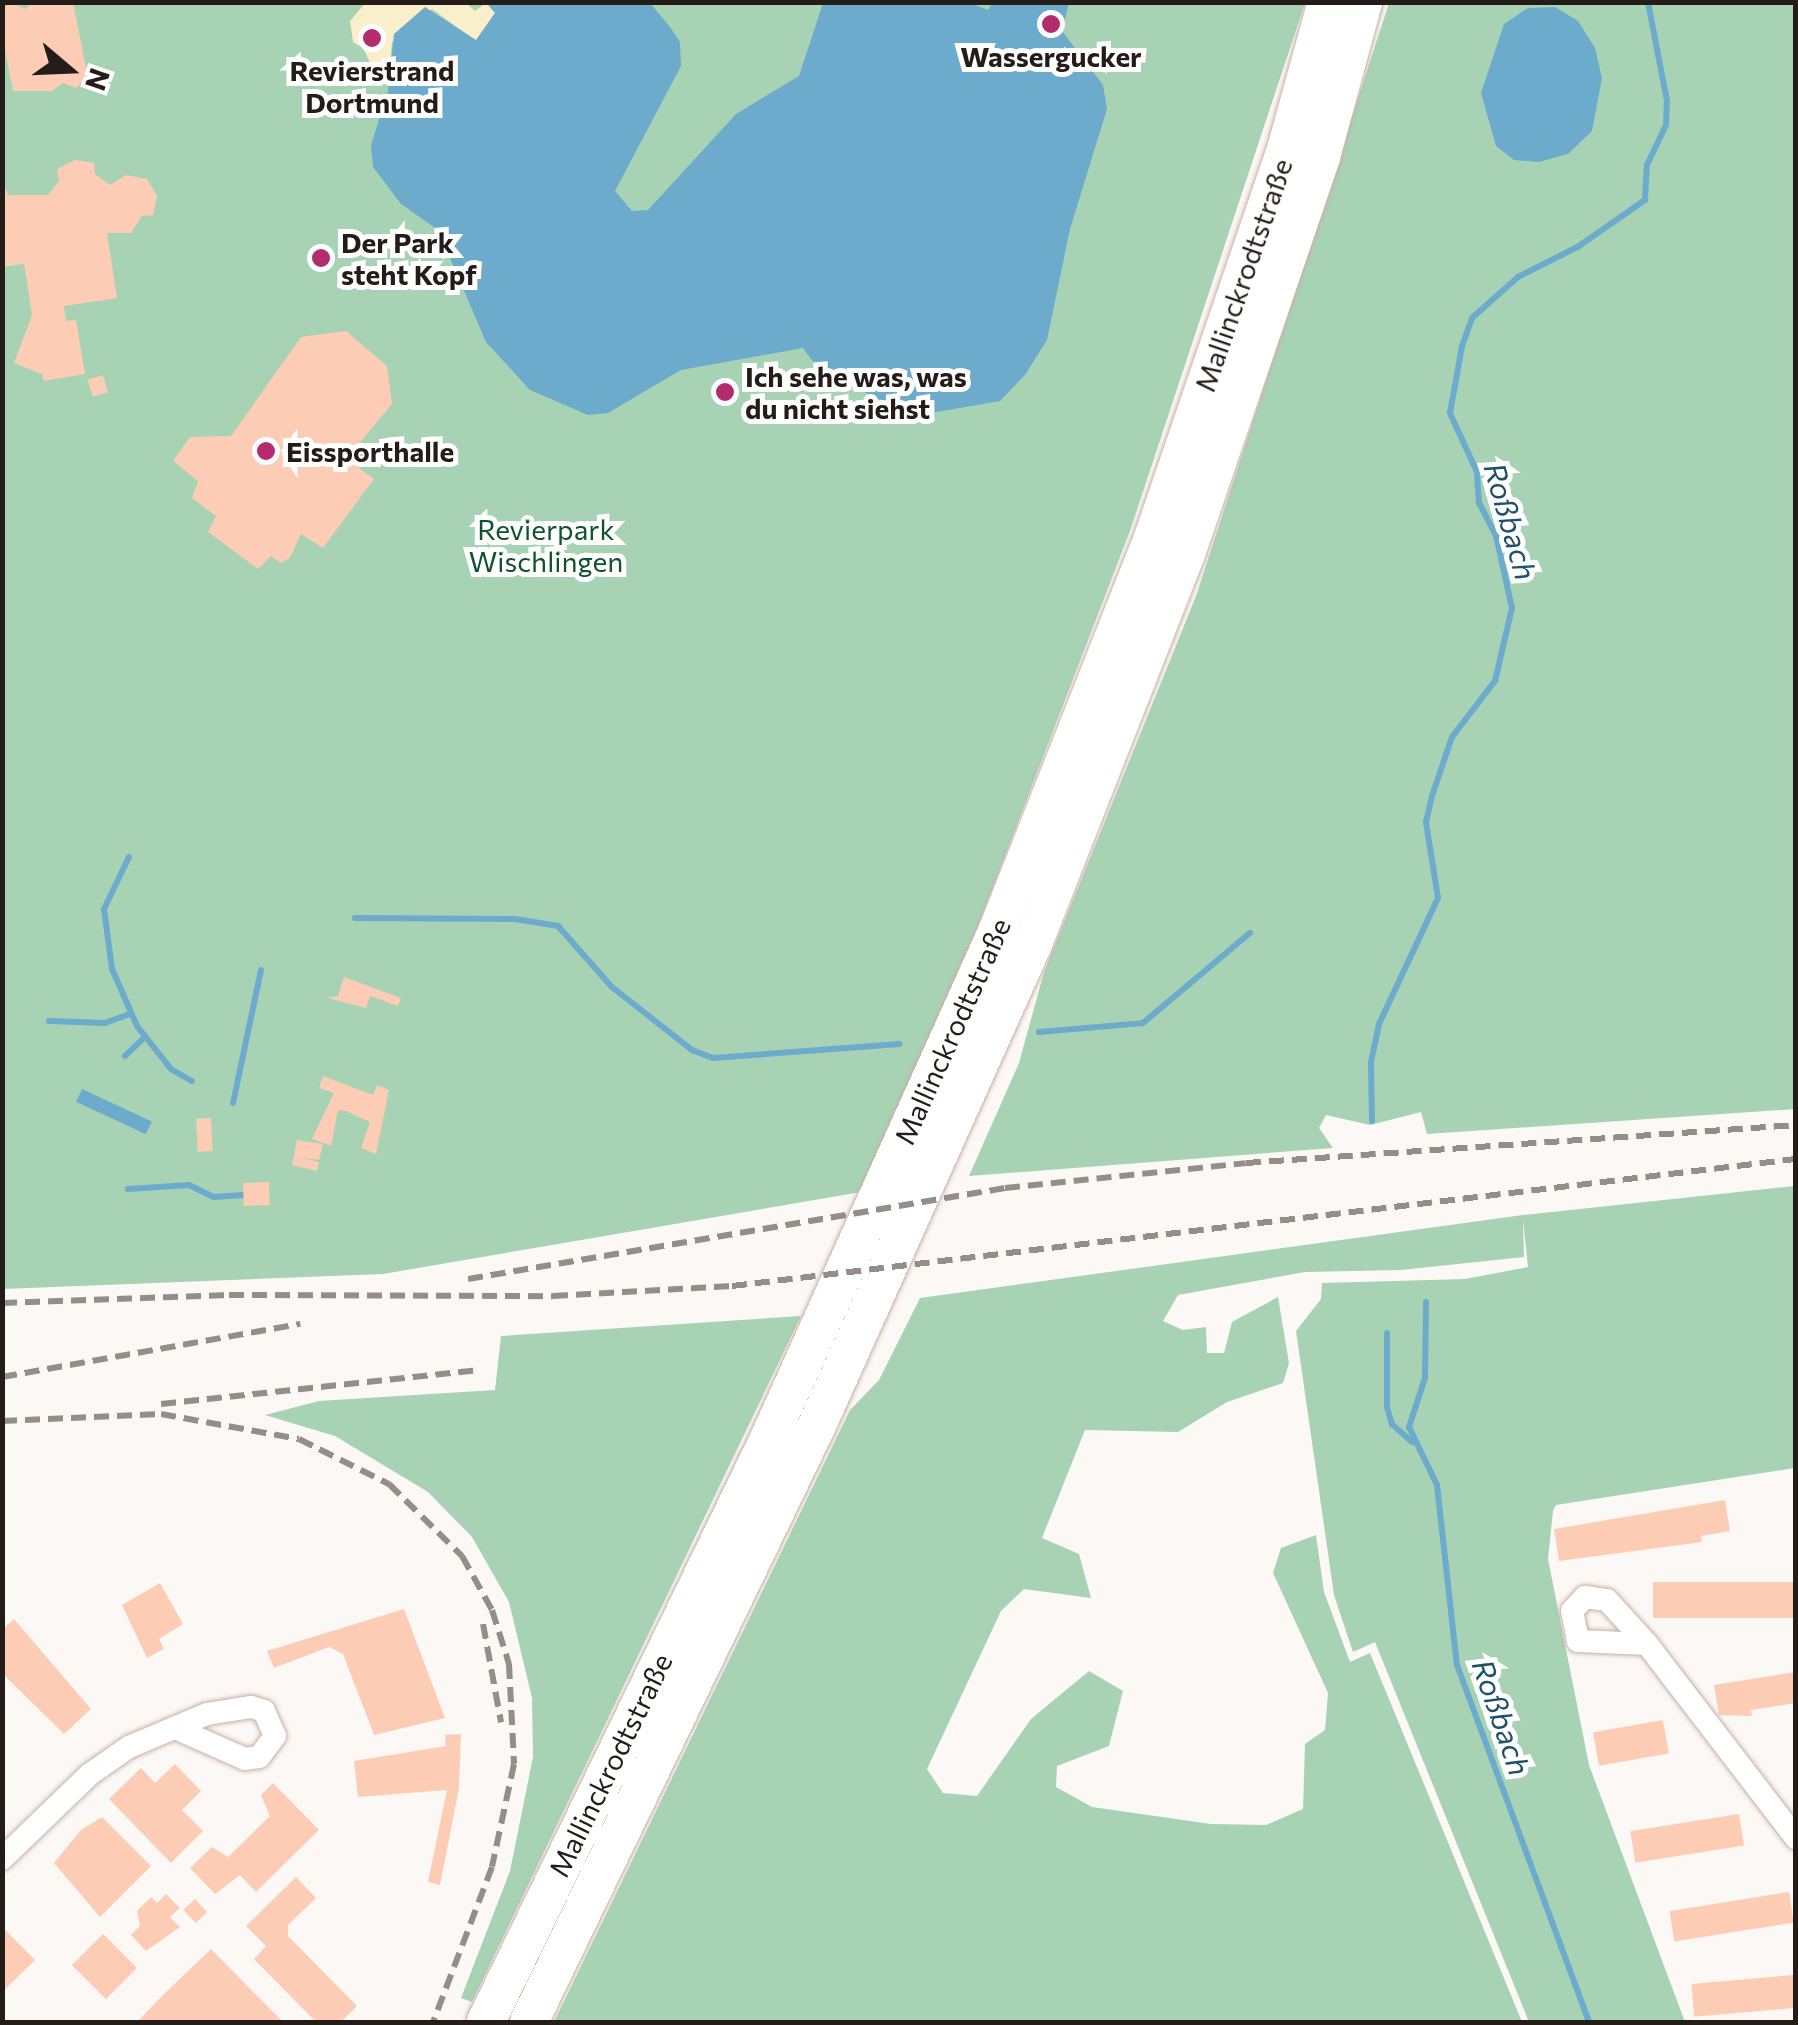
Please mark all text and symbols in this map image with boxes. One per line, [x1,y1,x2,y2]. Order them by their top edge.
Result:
marker: Wassergucker [1040,13,1062,35]
north arrow [20,20,120,120]
marker: Revierstrand Dortmund [361,27,383,49]
place label: Wassergucker [960,39,1142,73]
place label: Revierstrand Dortmund [290,53,454,119]
text: N [79,64,118,95]
street label: Mallinckrodtstraße [1187,154,1299,396]
place label: Der Park steht Kopf [341,225,477,291]
marker: Der Park steht Kopf [310,247,332,269]
place label: Ich sehe was, was du nicht siehst [745,359,967,425]
marker: Ich sehe was, was du nicht siehst [714,381,736,403]
place label: Eissporthalle [286,434,454,468]
marker: Eissporthalle [255,440,277,462]
water label: Roßbach [1477,458,1545,584]
park label: Revierpark Wischlingen [469,512,623,578]
street label: Mallinckrodtstraße [887,913,1017,1149]
street label: Mallinckrodtstraße [541,1648,679,1882]
water label: Roßbach [1465,1654,1539,1780]

